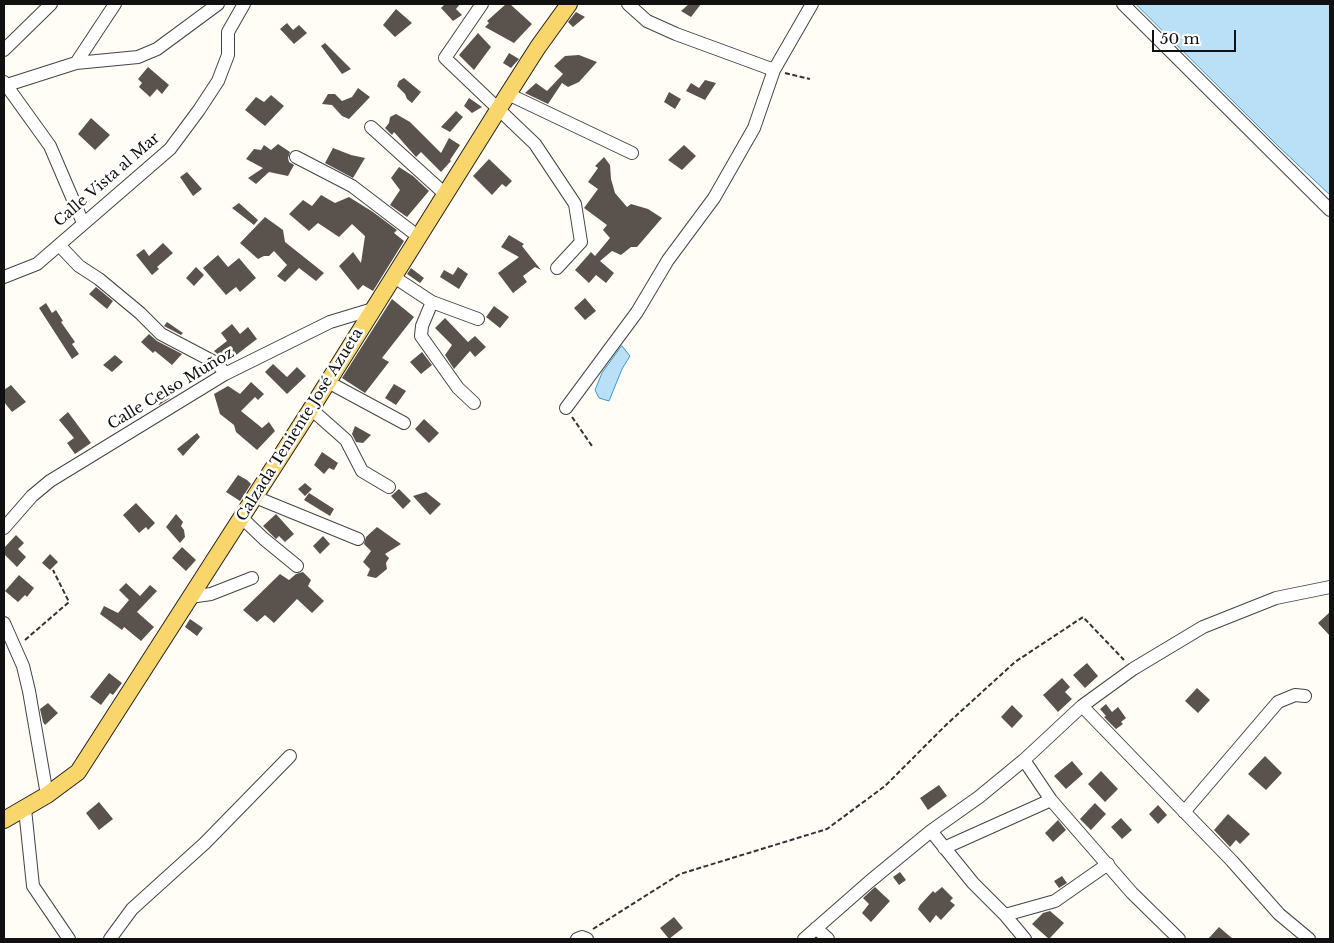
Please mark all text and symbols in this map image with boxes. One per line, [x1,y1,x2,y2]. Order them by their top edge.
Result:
scale bar [1154,20,1238,52]
text: 50 m [1160,29,1200,48]
street label: Calle Vista al Mar [50,129,164,231]
street label: Calzada Teniente José Azueta [233,325,367,525]
street label: Calle Celso Muñoz [105,344,237,434]

